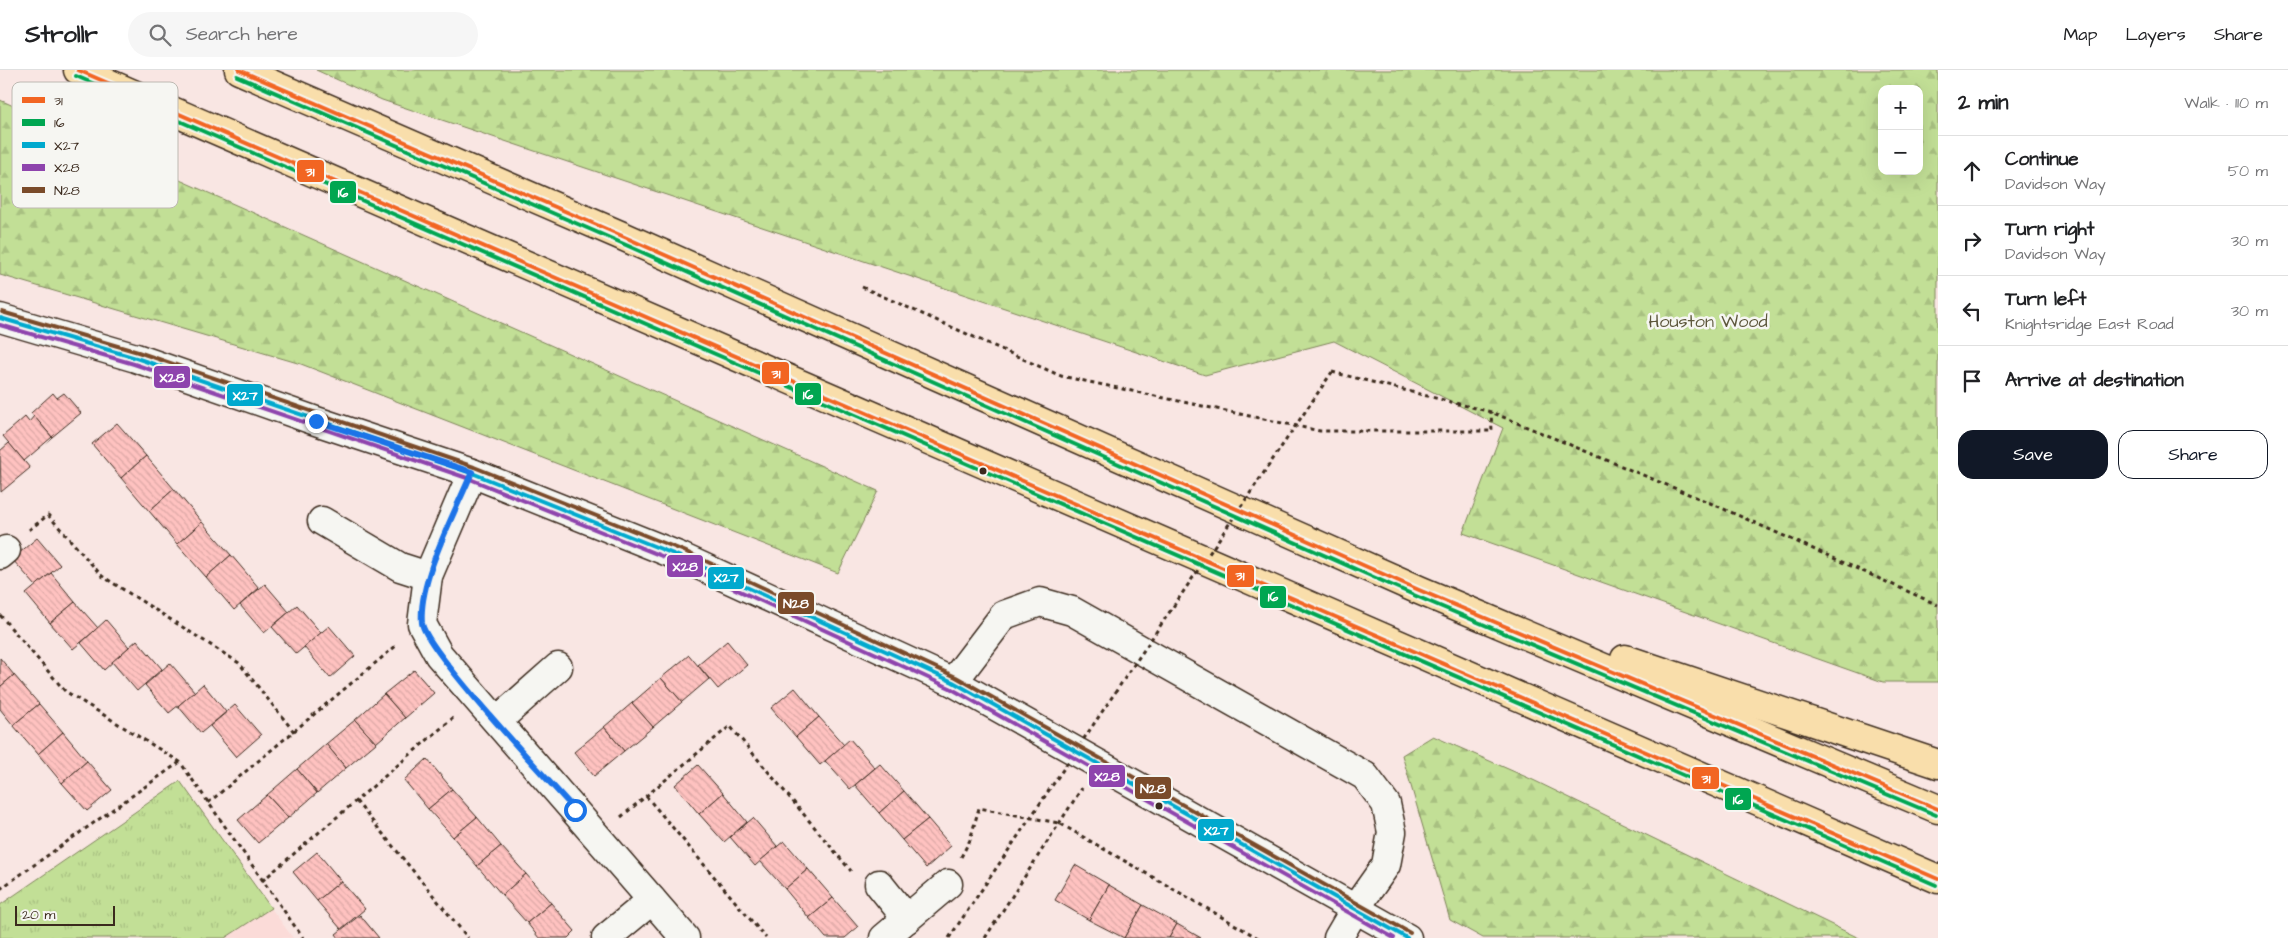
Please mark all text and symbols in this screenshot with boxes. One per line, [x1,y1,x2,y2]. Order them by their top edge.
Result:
search box [128,12,478,57]
text: Strollr [25,18,98,52]
icon: search [146,21,174,49]
text: Search here [186,21,298,48]
text: Map [2063,22,2097,47]
text: Layers [2125,22,2186,47]
text: Share [2214,22,2263,47]
legend [12,82,178,208]
map controls [1878,85,1923,175]
button: + [1878,85,1923,130]
text: 2 min [1958,88,2008,117]
text: 31 [54,91,63,111]
text: Walk · 110 m [2184,92,2268,114]
text: 16 [54,113,65,133]
button: − [1878,130,1923,175]
text: X27 [54,136,79,156]
text: Continue [2005,146,2079,173]
icon: ahead [1958,157,1986,185]
text: X28 [54,158,79,178]
line badge: 31 [296,159,325,183]
text: 50 m [2228,160,2268,182]
text: 31 [305,162,315,182]
text: Davidson Way [2005,173,2106,195]
line badge: 16 [329,180,357,204]
text: N28 [54,181,80,201]
text: 16 [338,183,349,203]
text: Turn right [2005,216,2094,243]
icon: right [1958,227,1986,255]
text: 30 m [2231,230,2268,252]
text: Davidson Way [2005,243,2106,265]
text: Turn left [2005,286,2086,313]
icon: left [1958,297,1986,325]
text: 30 m [2231,300,2268,322]
park label: Houston Wood [1648,309,1768,334]
text: Knightsridge East Road [2005,313,2174,335]
line badge: 31 [761,361,790,385]
text: 31 [771,364,781,384]
line badge: X28 [153,365,191,389]
icon: arrive [1958,367,1986,395]
text: Arrive at destination [2005,367,2184,394]
text: X28 [159,368,185,388]
line badge: 16 [794,382,822,406]
line badge: X27 [226,383,264,407]
text: 16 [803,385,814,405]
text: X27 [232,386,258,406]
route end [305,410,328,433]
button: Save [1958,430,2108,479]
button: Share [2118,430,2268,479]
unlabelled marker [978,466,988,476]
line badge: X28 [666,554,704,578]
text: X28 [672,557,698,577]
line badge: 31 [1226,564,1255,588]
line badge: X27 [707,566,745,590]
text: 31 [1235,566,1245,586]
text: X27 [713,568,739,588]
line badge: 16 [1259,585,1287,609]
text: 16 [1268,587,1279,607]
line badge: N28 [777,591,815,615]
text: N28 [783,594,809,614]
line badge: X28 [1088,764,1126,788]
line badge: 31 [1691,766,1720,790]
text: X28 [1094,767,1120,787]
text: 31 [1701,769,1711,789]
line badge: N28 [1134,776,1172,800]
text: N28 [1140,779,1166,799]
line badge: 16 [1724,787,1752,811]
text: 16 [1733,790,1744,810]
route start [564,799,587,822]
unlabelled marker [1154,801,1164,811]
line badge: X27 [1197,818,1235,842]
text: X27 [1203,821,1229,841]
scale bar [15,903,115,926]
text: 20 m [22,905,55,925]

